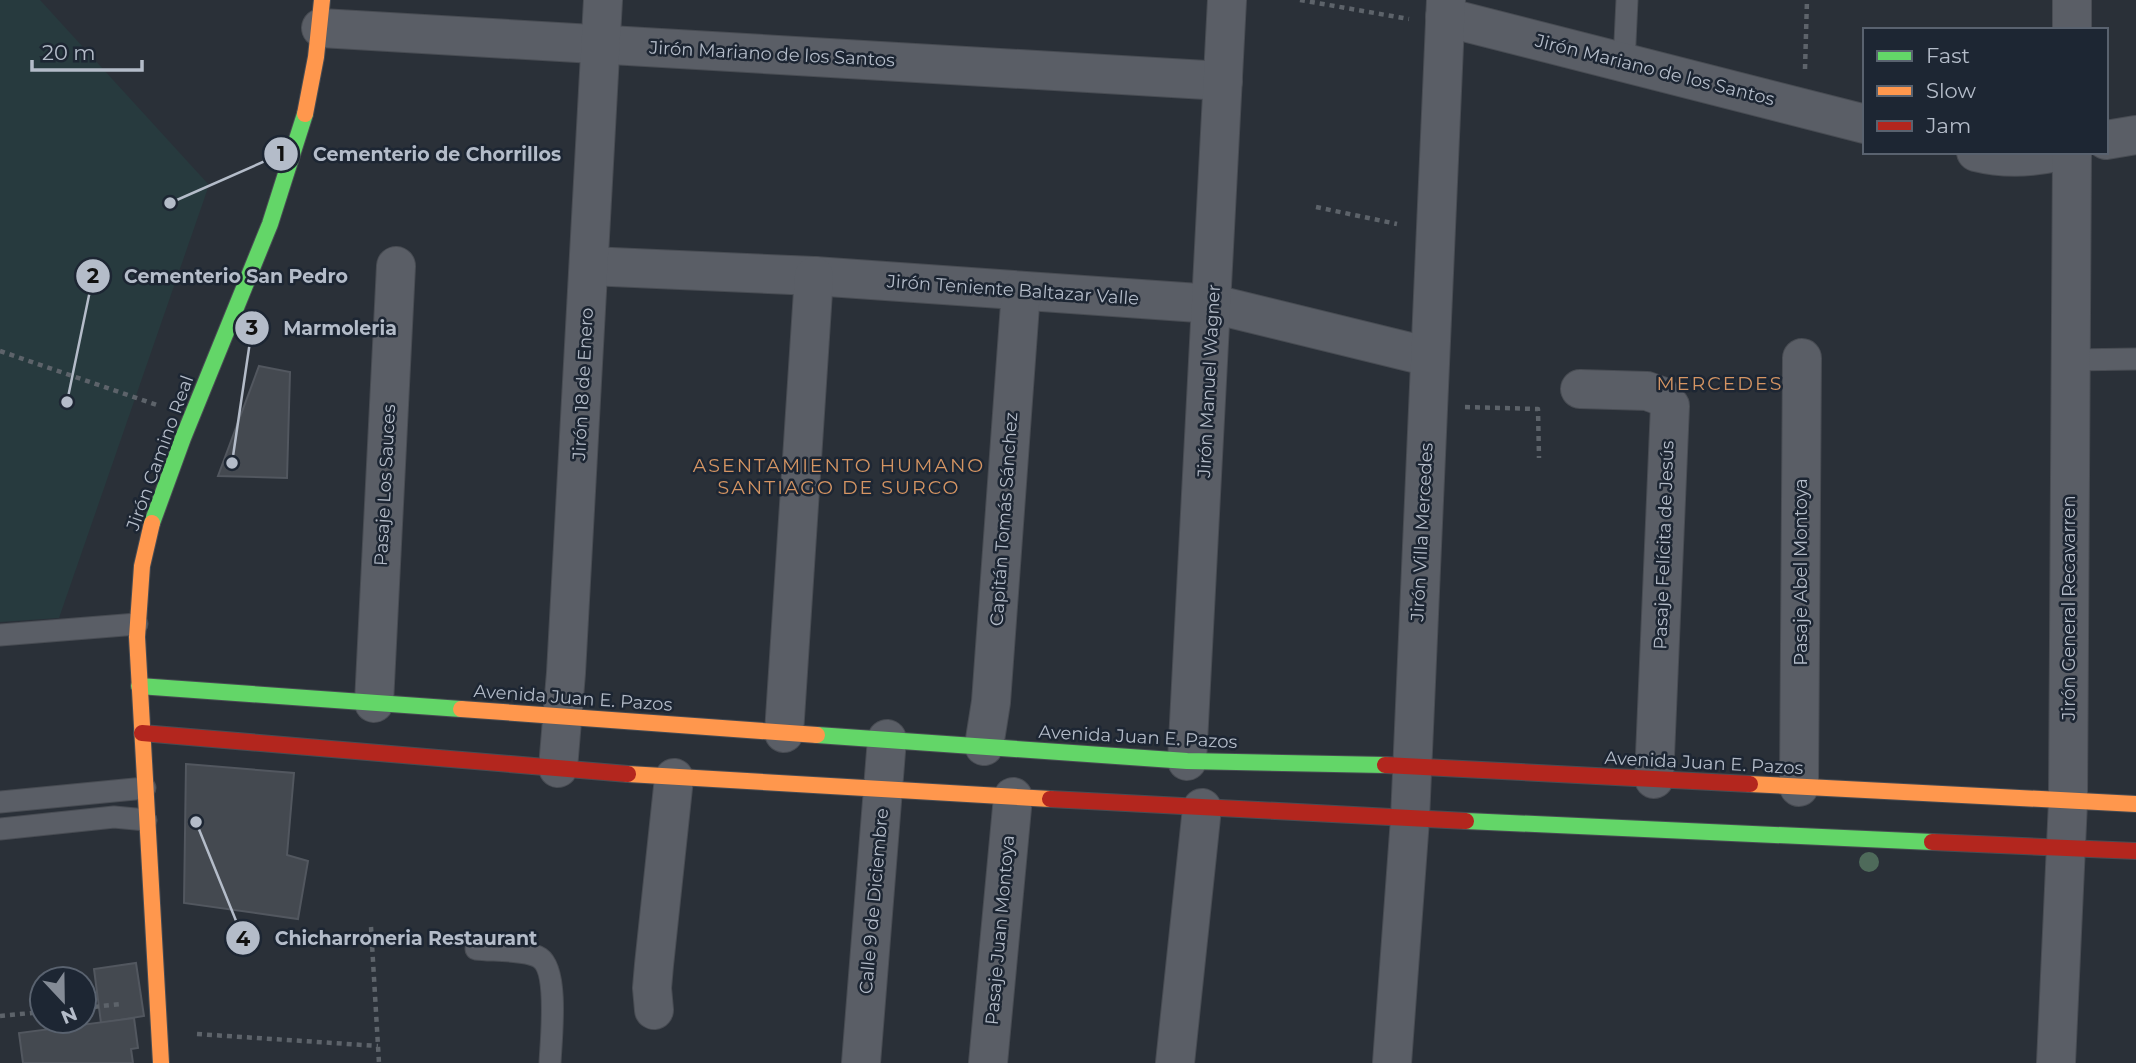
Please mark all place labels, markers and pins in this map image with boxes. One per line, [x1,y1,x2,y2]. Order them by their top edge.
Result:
callout: Cementerio de Chorrillos [264,134,575,174]
callout: Cementerio San Pedro [75,256,362,296]
callout: Marmoleria [235,308,411,348]
callout: Chicharroneria Restaurant [226,918,551,958]

